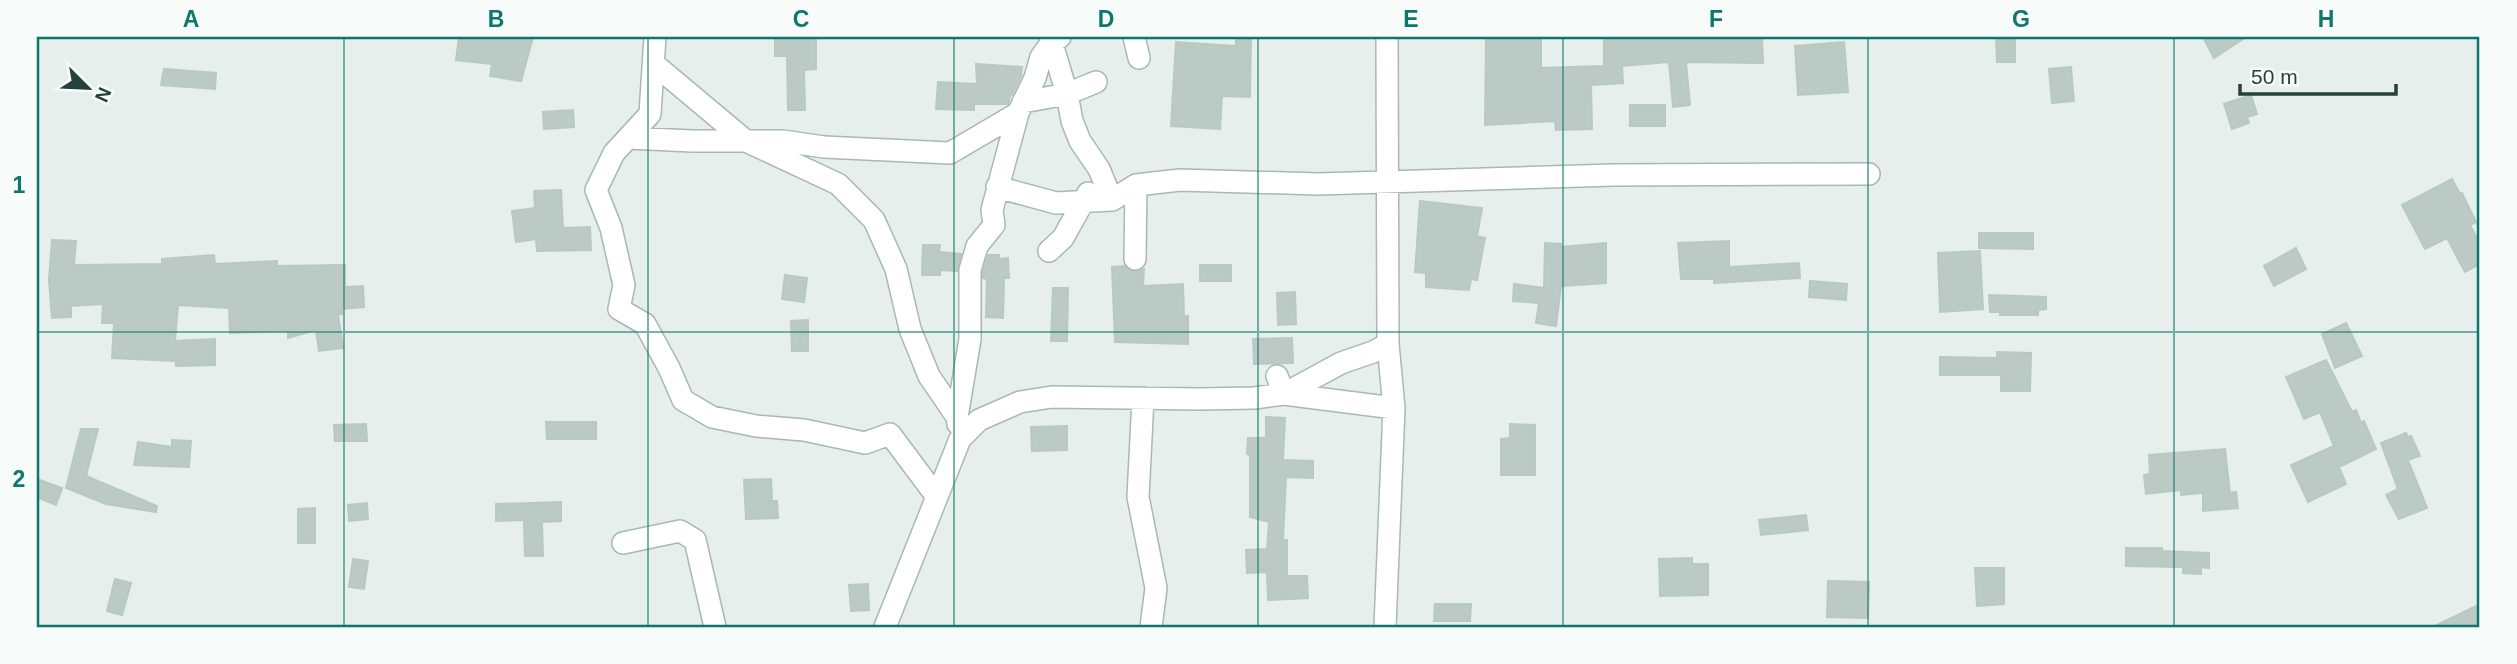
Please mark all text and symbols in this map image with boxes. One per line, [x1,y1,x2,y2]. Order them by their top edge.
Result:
text: A [183,6,199,32]
text: B [488,6,504,32]
text: C [793,6,809,32]
text: D [1098,6,1114,32]
text: E [1403,6,1419,32]
text: F [1709,6,1723,32]
text: G [2012,6,2030,32]
text: H [2318,6,2334,32]
north arrow [52,52,122,122]
scale bar [2240,52,2396,96]
text: 50 m [2251,65,2298,88]
text: N [91,84,115,105]
text: 1 [13,172,26,198]
text: 2 [13,466,25,492]

